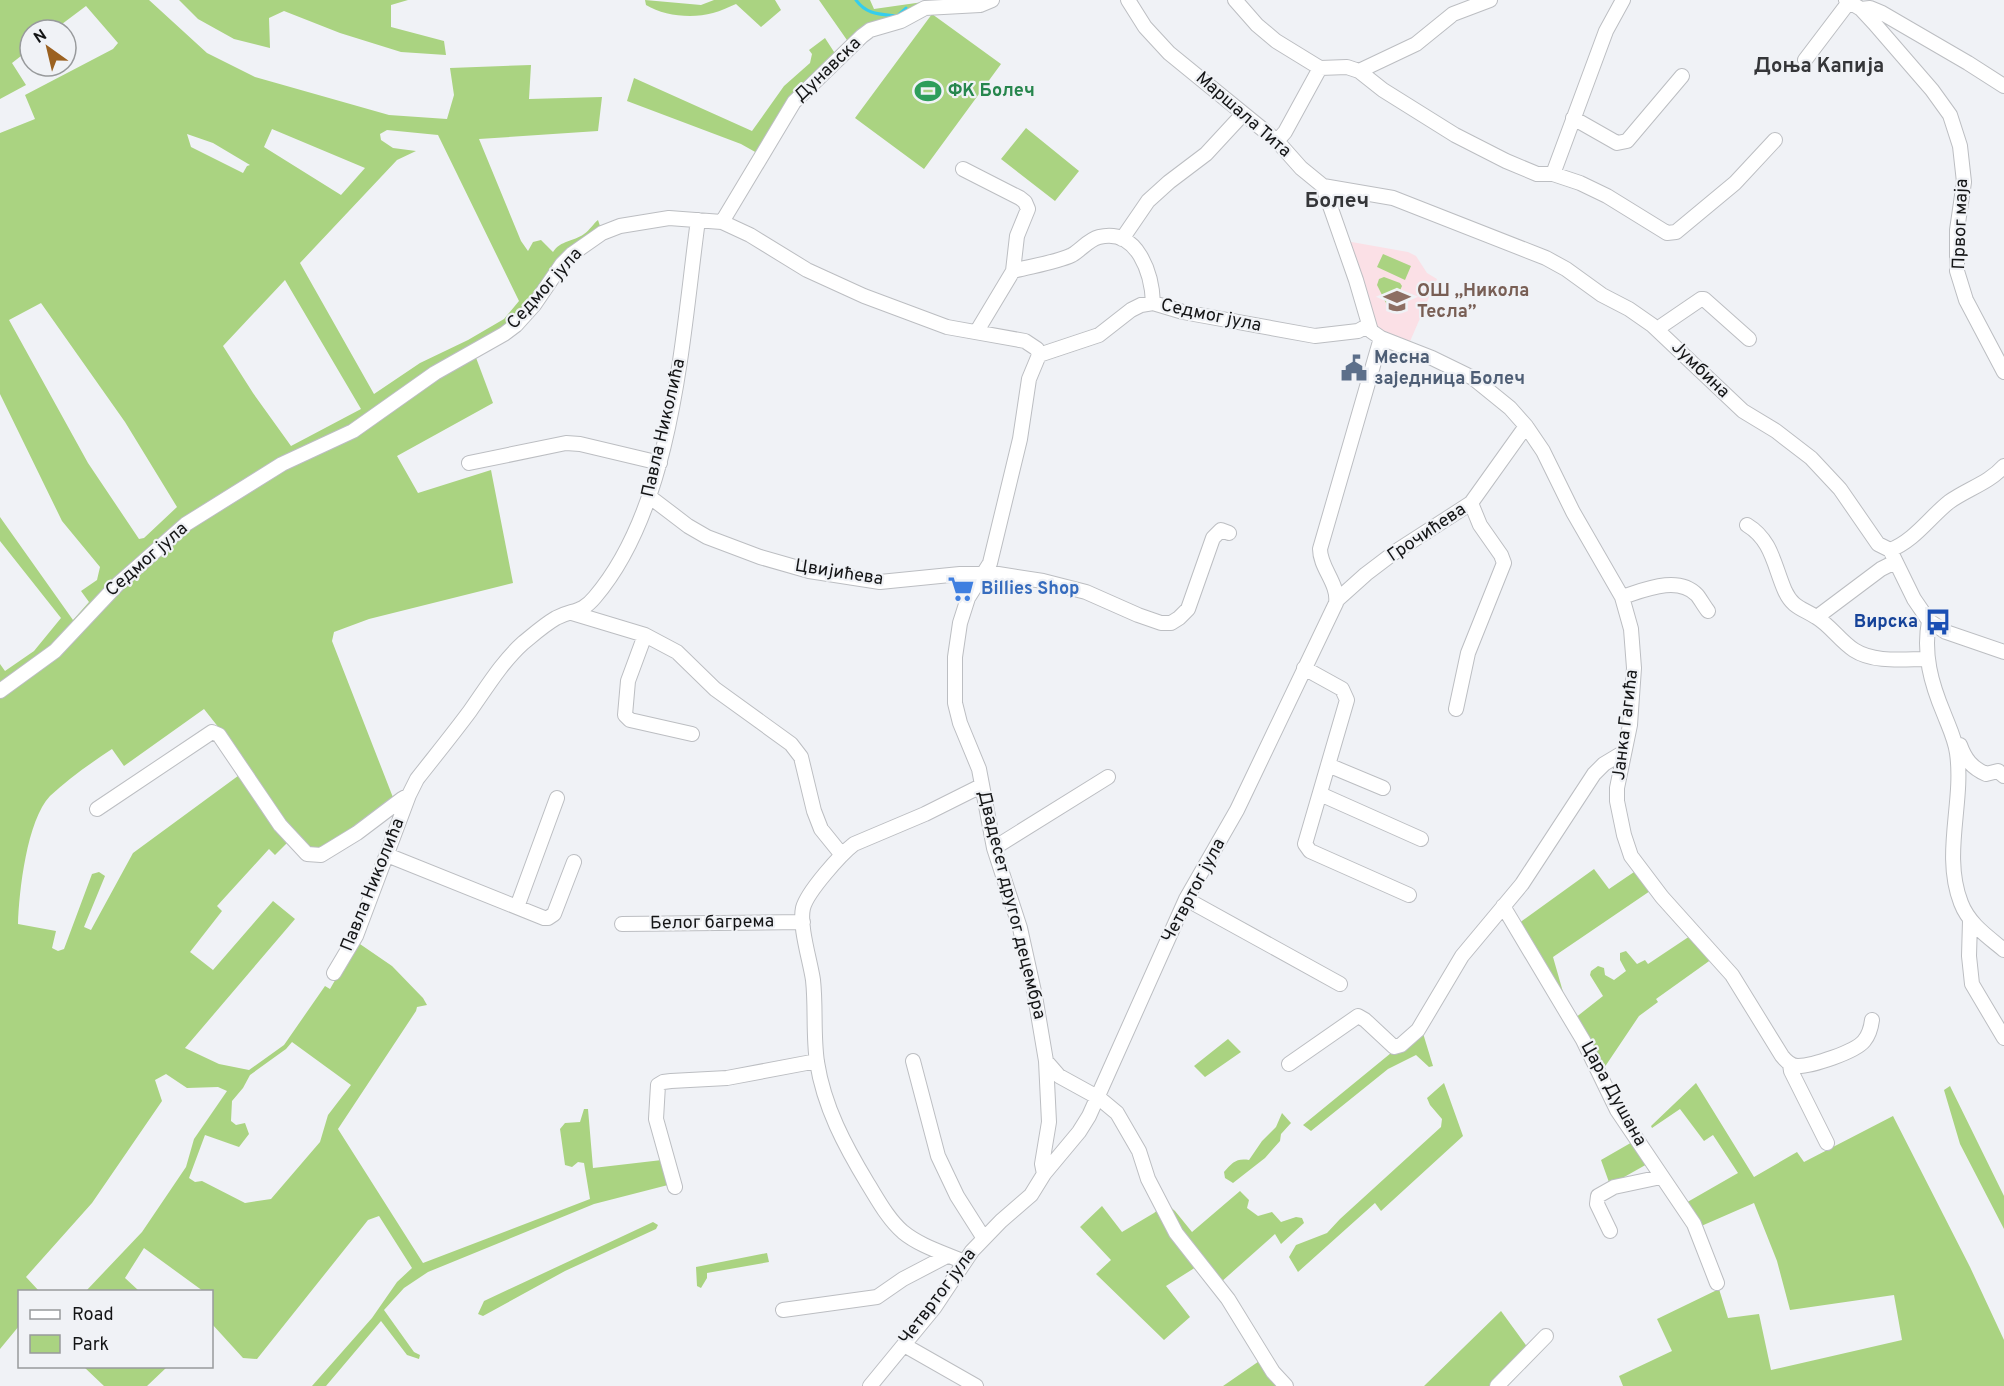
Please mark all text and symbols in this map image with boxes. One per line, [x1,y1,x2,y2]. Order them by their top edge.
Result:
north arrow [18,18,78,78]
text: N [30,26,51,49]
street label: Дунавска [790,32,866,108]
district label: Доња Капија [1754,54,1884,80]
street label: Маршала Тита [1190,67,1296,163]
sports icon: ФК Болеч [913,76,943,106]
place label: ФК Болеч [948,80,1035,103]
street label: Првог маја [1948,178,1974,270]
district label: Болеч [1305,188,1369,215]
street label: Седмог јула [502,243,588,335]
place label: ОШ „Никола Тесла” [1417,280,1529,324]
school or university icon: ОШ „Никола Тесла” [1382,286,1412,316]
street label: Седмог јула [1159,294,1263,338]
street label: Јумбина [1666,336,1734,404]
place label: Месна заједница Болеч [1374,347,1525,391]
public building icon: Месна заједница Болеч [1339,353,1369,383]
street label: Павла Николића [637,356,691,500]
street label: Грочићева [1383,498,1471,568]
street label: Седмог јула [101,518,193,602]
street label: Цвијићева [793,555,885,591]
supermarket icon: Billies Shop [946,574,976,604]
place label: Billies Shop [981,578,1080,601]
bus stop icon: Вирска [1923,607,1953,637]
place label: Вирска [1854,611,1918,634]
street label: Јанка Гагића [1608,668,1644,782]
street label: Двадесет другог децембра [971,788,1051,1022]
street label: Павла Николића [336,815,410,955]
street label: Четвртог јула [1157,835,1231,947]
street label: Белог багрема [650,910,774,936]
street label: Цара Душана [1575,1038,1651,1150]
street label: Четвртог јула [894,1244,982,1350]
legend [18,1290,213,1368]
text: Road [72,1304,114,1327]
text: Park [72,1334,109,1357]

